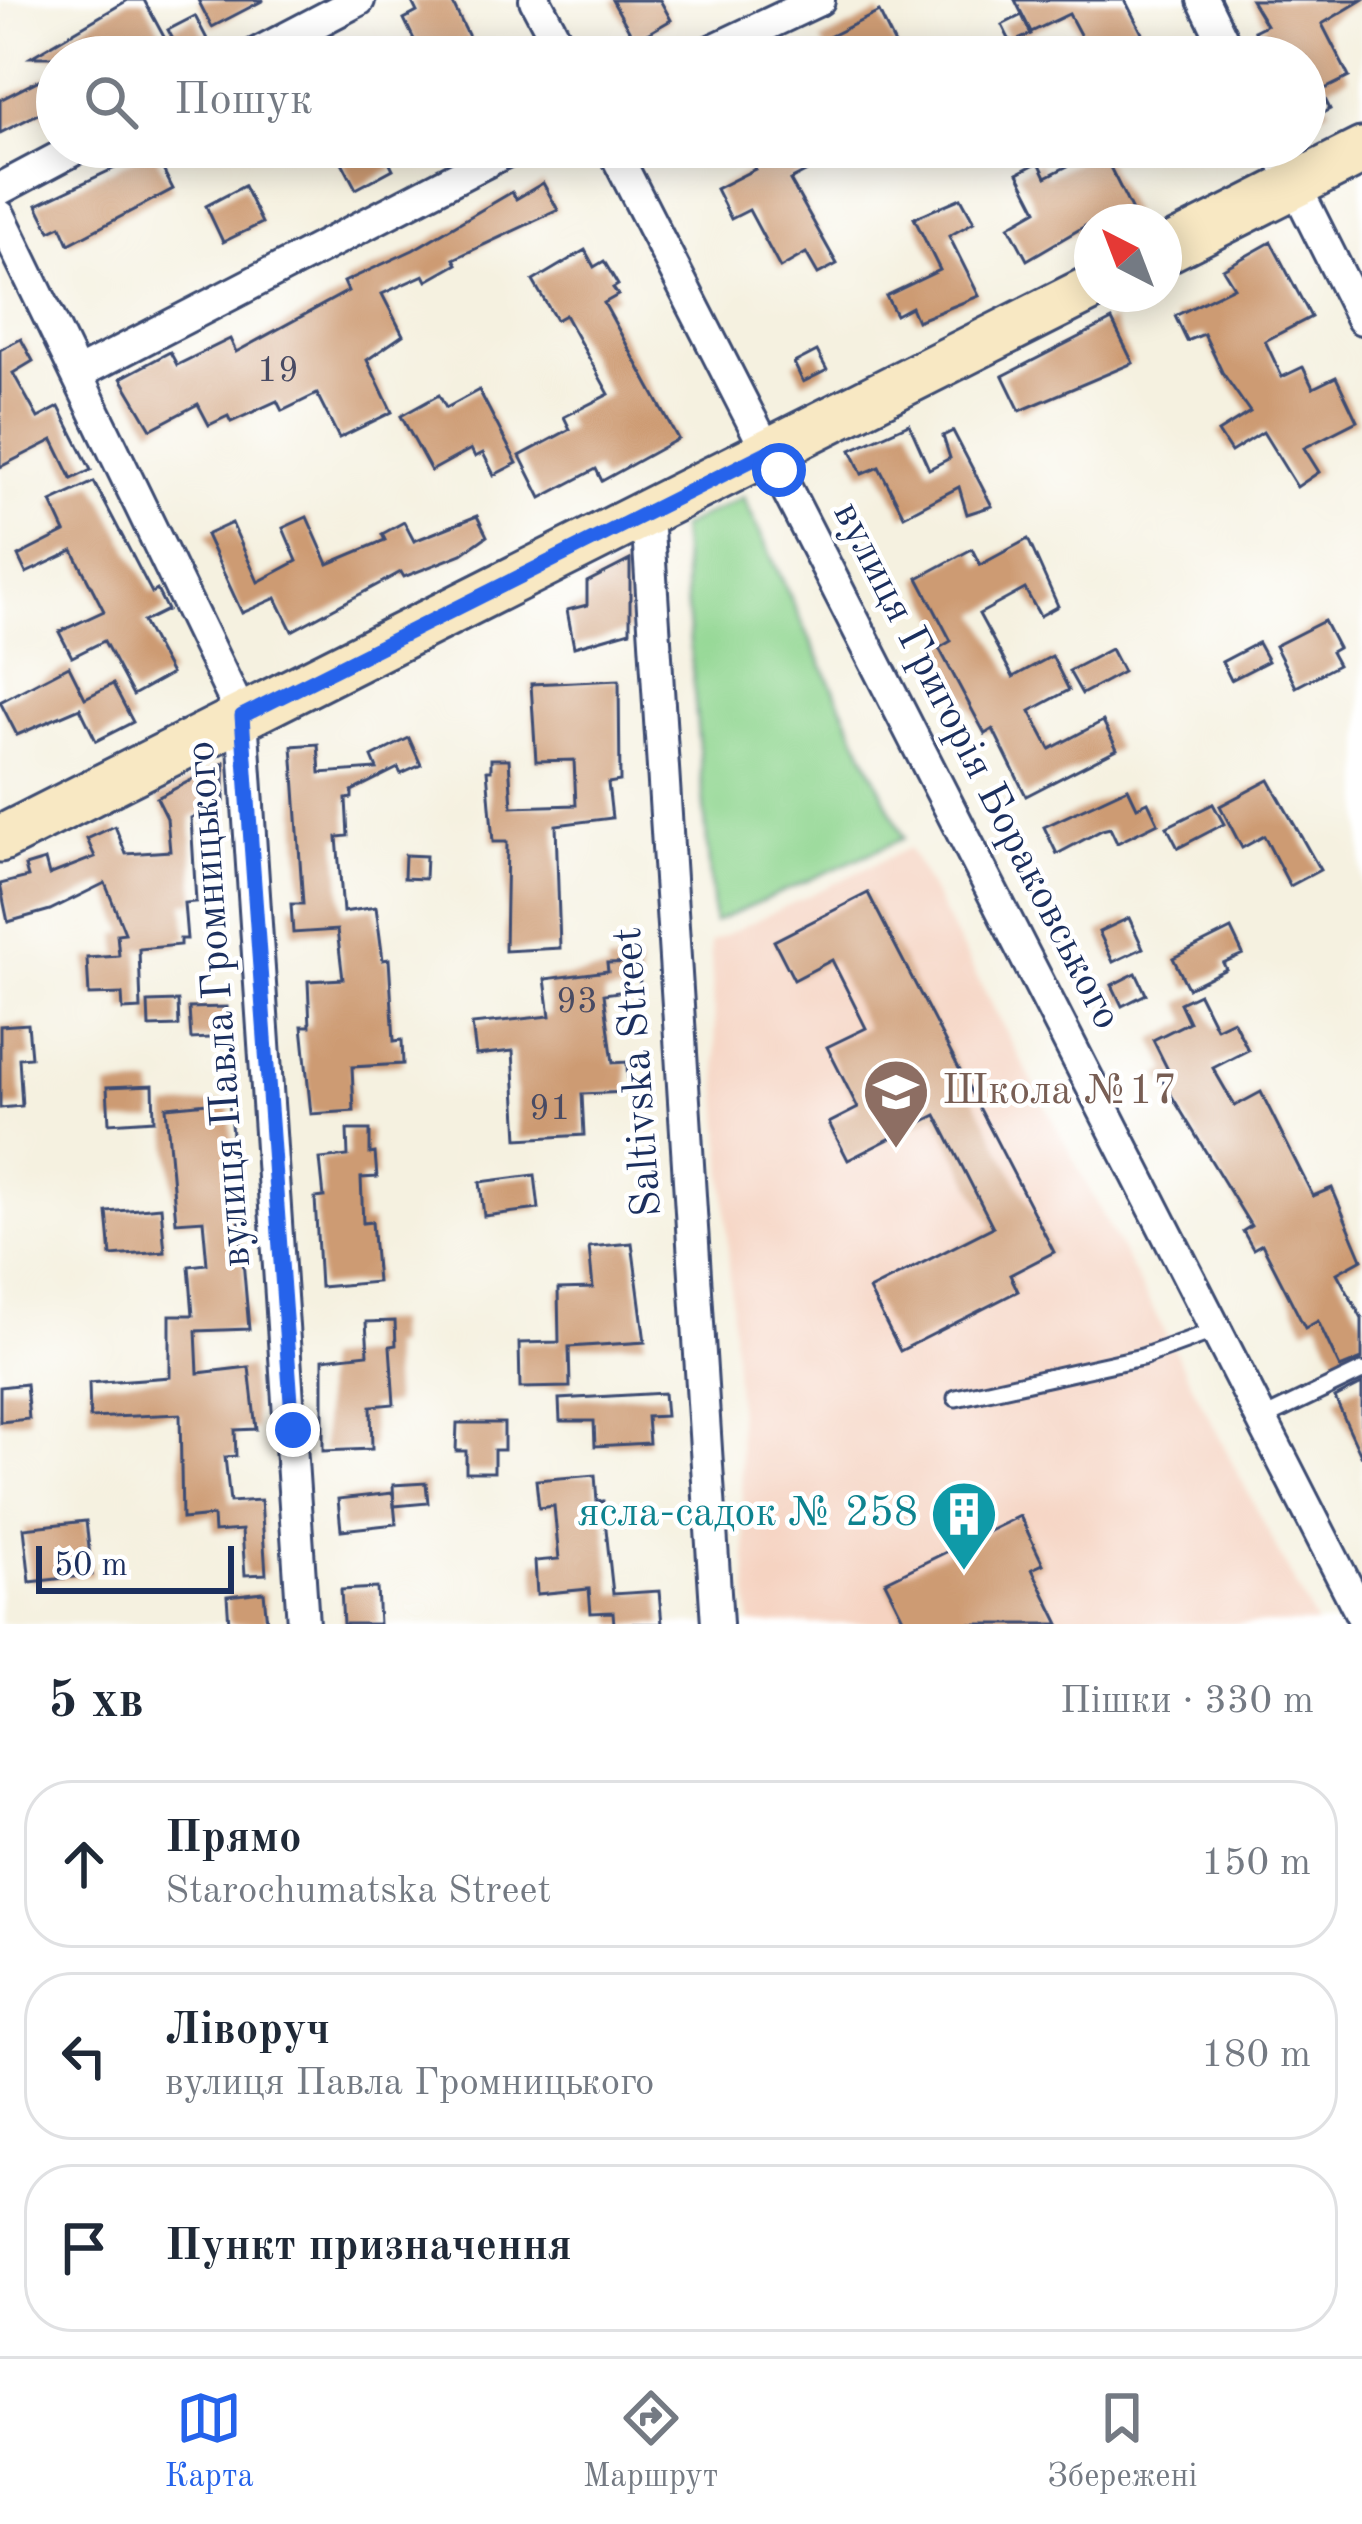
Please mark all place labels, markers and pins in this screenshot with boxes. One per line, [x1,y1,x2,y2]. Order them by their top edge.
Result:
school or university icon: Школа №17 [861,1057,931,1151]
place label: Школа №17 [942,1071,1177,1113]
building icon: ясла-садок № 258 [929,1479,999,1573]
place label: ясла-садок № 258 [577,1493,918,1535]

